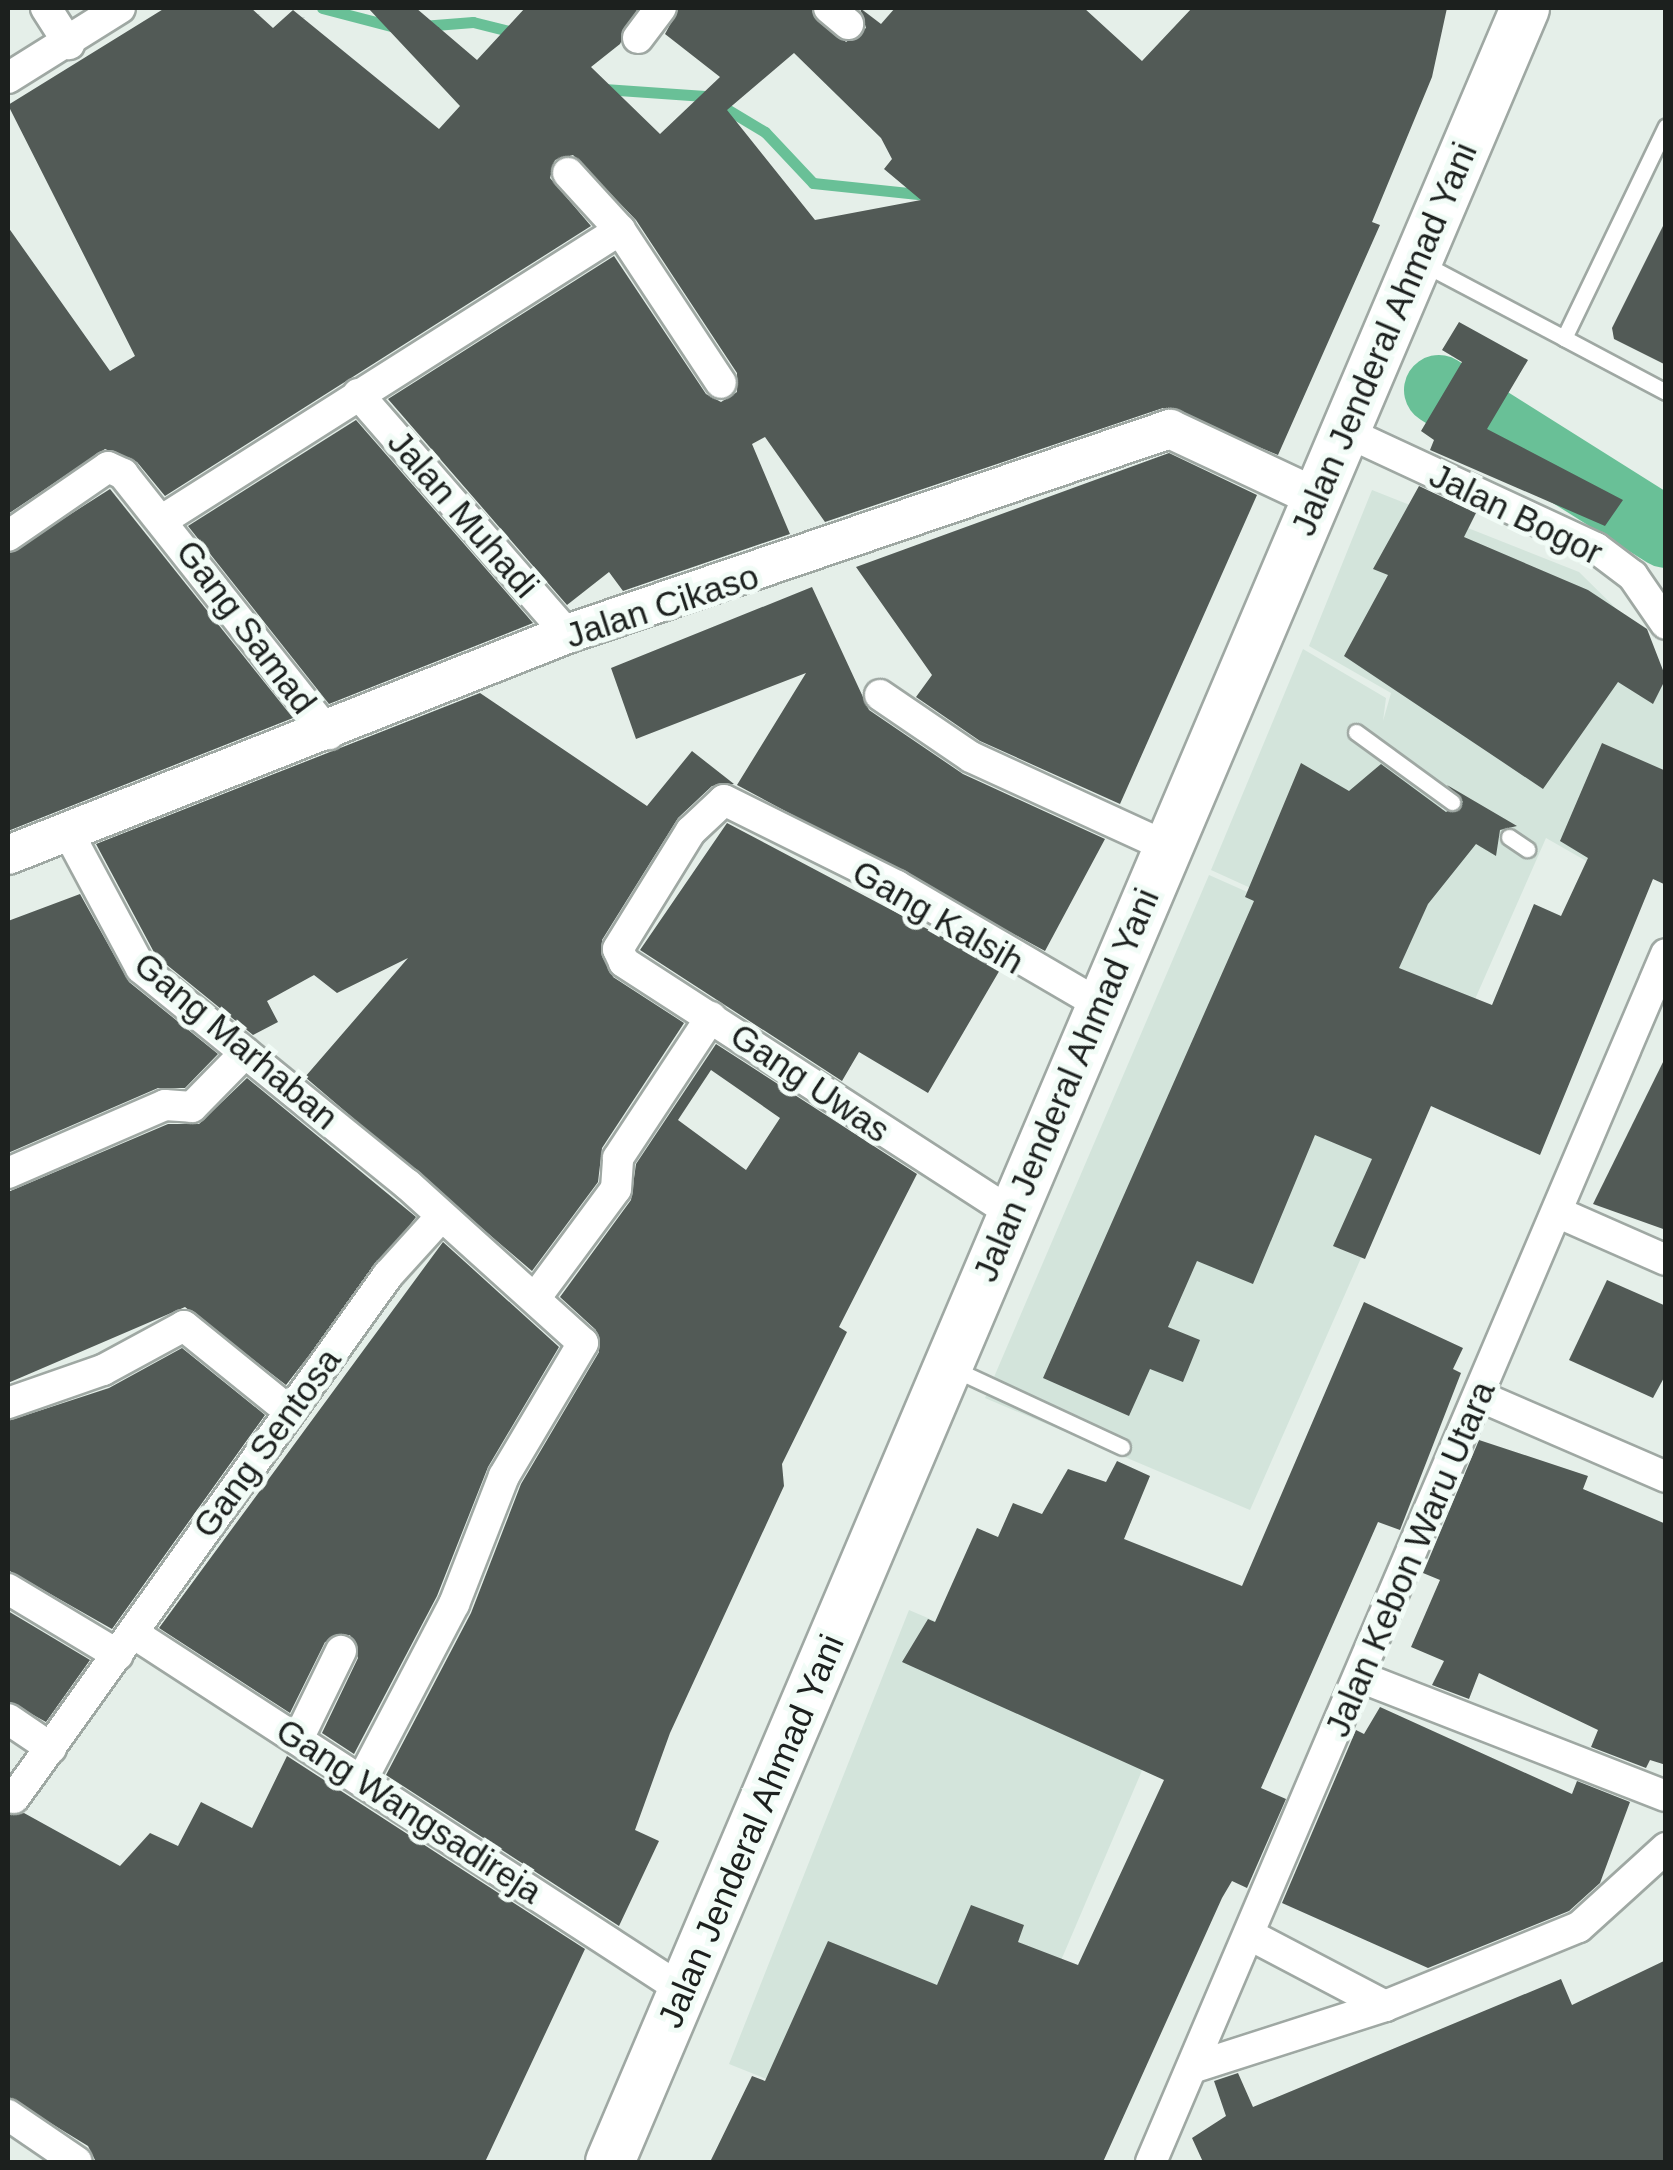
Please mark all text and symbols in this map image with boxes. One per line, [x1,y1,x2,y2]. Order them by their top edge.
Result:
street label: Jalan Jenderal Ahmad Yani [1282,135,1486,543]
street label: Jalan Muhadi [379,422,547,606]
street label: Jalan Bogor [1423,454,1609,574]
street label: Gang Samad [167,532,325,722]
street label: Jalan Cikaso [560,555,764,657]
street label: Gang Kalsih [845,851,1031,983]
street label: Jalan Jenderal Ahmad Yani [964,881,1168,1289]
street label: Gang Marhaban [126,944,346,1138]
street label: Gang Uwas [722,1014,898,1152]
street label: Gang Sentosa [184,1340,350,1546]
street label: Jalan Kebon Waru Utara [1316,1375,1504,1743]
street label: Jalan Jenderal Ahmad Yani [649,1627,853,2035]
street label: Gang Wangsadireja [268,1710,550,1912]

